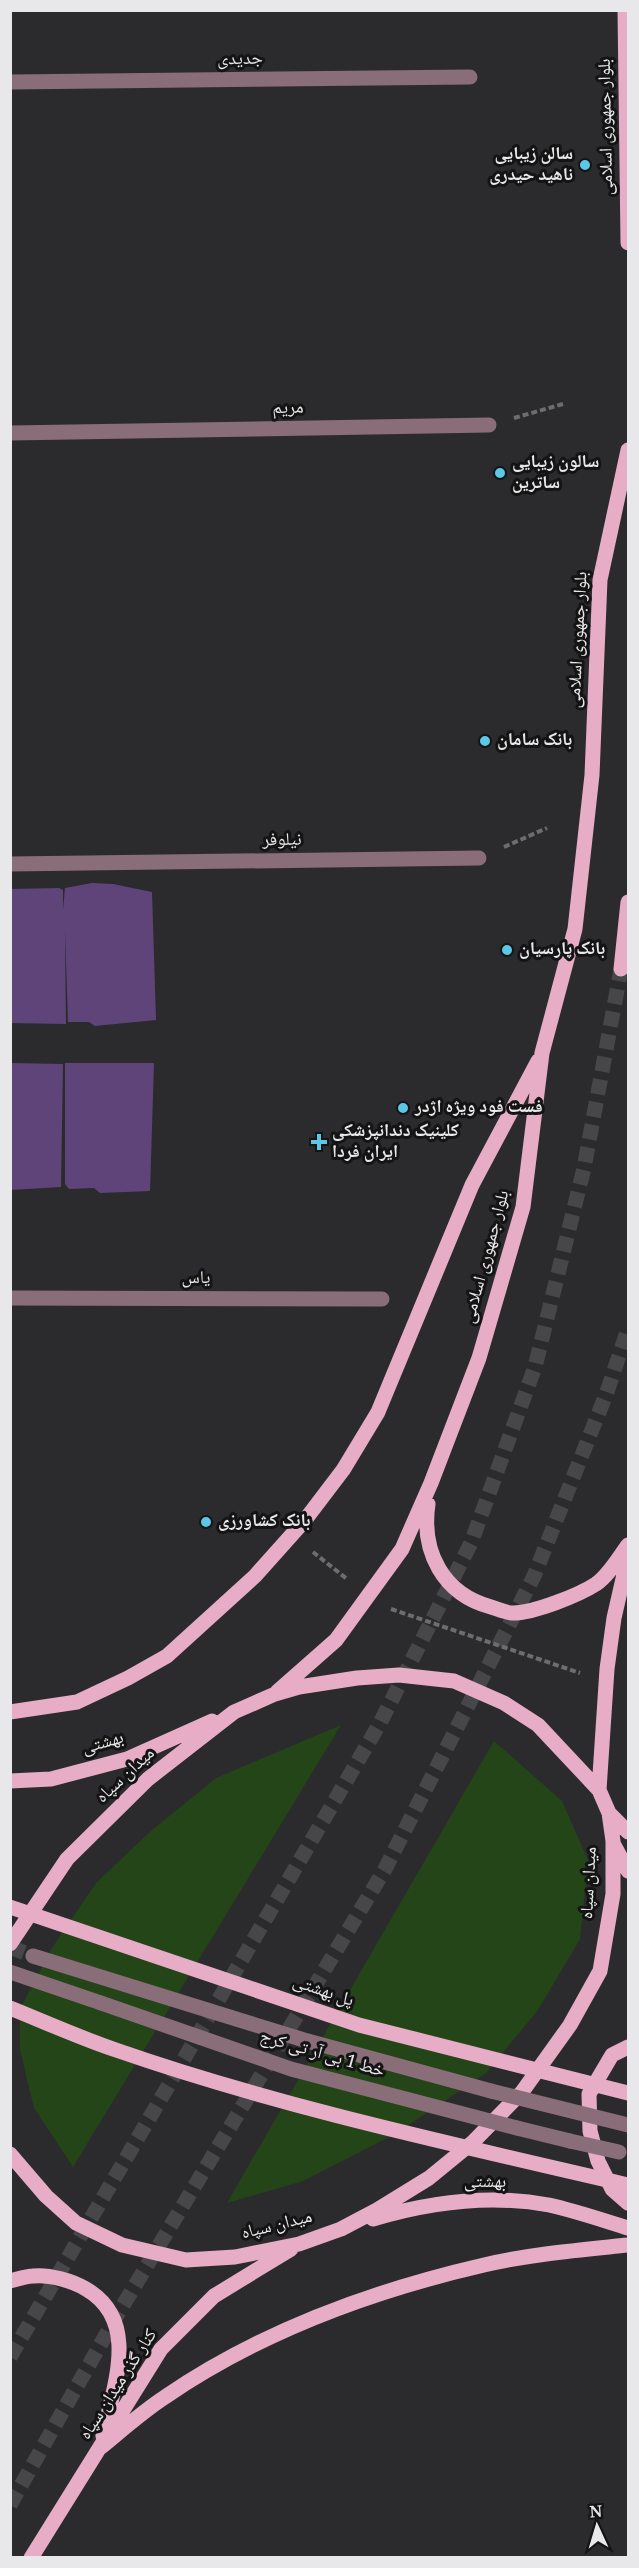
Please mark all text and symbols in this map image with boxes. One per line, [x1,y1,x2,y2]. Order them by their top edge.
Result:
street label: جدیدی [217,45,263,75]
street label: بلوار جمهوری اسلامی [591,58,623,196]
place label: سالن زیبایی ناهید حیدری [489,140,573,191]
marker: سالن زیبایی ناهید حیدری [578,158,592,172]
street label: مریم [272,394,304,424]
place label: سالون زیبایی ساترین [512,448,599,499]
marker: سالون زیبایی ساترین [493,466,507,480]
street label: بلوار جمهوری اسلامی [560,571,598,709]
place label: بانک سامان [497,726,572,756]
marker: بانک سامان [478,734,492,748]
street label: نیلوفر [261,826,302,856]
place label: بانک پارسیان [519,935,605,965]
marker: بانک پارسیان [500,943,514,957]
place label: فست فود ویژه اژدر [414,1093,543,1123]
marker: فست فود ویژه اژدر [396,1101,410,1115]
place label: کلینیک دندانپزشکی ایران فردا [332,1117,459,1168]
marker: کلینیک دندانپزشکی ایران فردا [310,1133,328,1151]
street label: بلوار جمهوری اسلامی [455,1187,519,1327]
street label: یاس [182,1264,210,1294]
place label: بانک کشاورزی [218,1507,311,1537]
marker: بانک کشاورزی [199,1515,213,1529]
street label: بهشتى [78,1724,128,1764]
street label: میدان سپاه [89,1740,163,1812]
street label: میدان سپاه [573,1846,607,1920]
street label: پل بهشتی [288,1967,358,2017]
street label: خط 1 بی آر تی کرج [256,2023,388,2087]
street label: بهشتى [464,2168,506,2198]
street label: میدان سپاه [238,2203,316,2249]
street label: کنار گذر میدان سپاه [72,2323,167,2447]
north arrow [567,2496,627,2556]
text: N [589,2500,604,2527]

